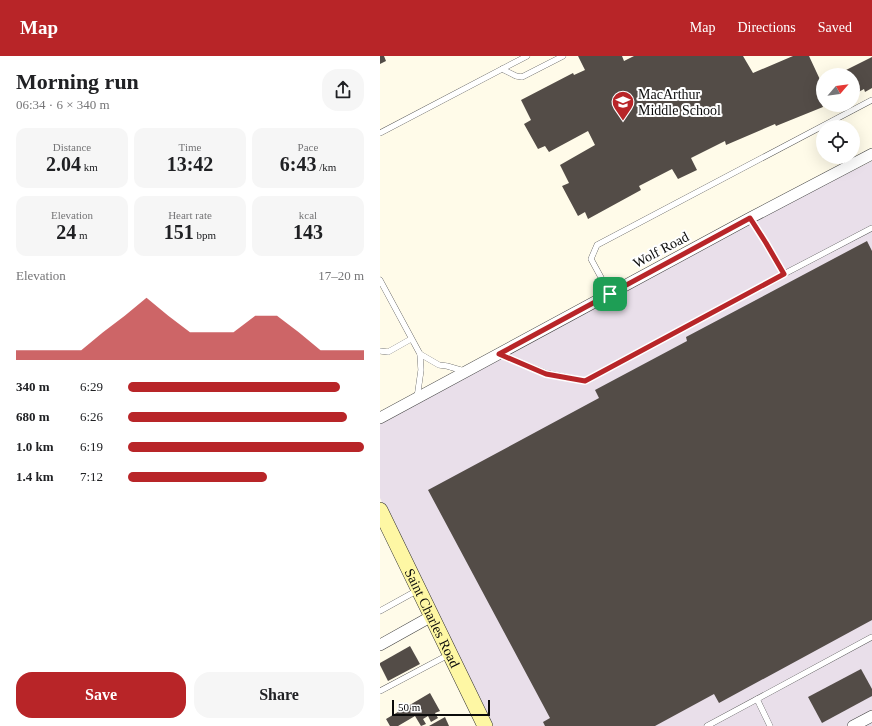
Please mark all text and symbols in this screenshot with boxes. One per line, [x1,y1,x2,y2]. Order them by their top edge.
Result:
text: Map [20,17,58,38]
text: Map [690,20,715,35]
text: Directions [737,20,796,35]
text: Saved [818,20,852,35]
north arrow [816,68,860,112]
map controls [816,68,860,164]
text: Morning run [16,69,139,94]
button: share [322,69,364,111]
place label: MacArthur Middle School [638,87,721,118]
school or university icon: MacArthur Middle School [610,89,636,122]
text: 06:34 · 6 × 340 m [16,97,110,112]
button: locate [816,120,860,164]
text: Distance [53,141,91,153]
text: Time [179,141,201,153]
text: Pace [298,141,318,153]
text: 2.04 [46,153,81,175]
text: 13:42 [167,153,213,175]
text: 6:43 [280,153,316,175]
text: km [81,161,98,173]
text: /km [316,161,336,173]
text: Elevation [51,209,93,221]
text: Heart rate [168,209,212,221]
text: kcal [299,209,317,221]
text: 24 [56,221,76,243]
text: 151 [164,221,194,243]
text: 143 [293,221,323,243]
text: m [76,229,88,241]
text: bpm [194,229,216,241]
street label: Wolf Road [631,229,691,271]
text: Elevation [16,268,66,283]
text: 17–20 m [318,268,364,283]
pin [593,277,627,311]
icon: arrive [599,283,621,305]
text: 340 m [16,379,50,394]
text: 6:29 [80,379,103,394]
text: 680 m [16,409,50,424]
text: 6:26 [80,409,103,424]
text: 1.0 km [16,439,54,454]
text: 6:19 [80,439,103,454]
text: 1.4 km [16,469,54,484]
text: 7:12 [80,469,103,484]
street label: Saint Charles Road [402,566,463,670]
button: Save [16,672,186,718]
button: Share [194,672,364,718]
scale bar [392,698,490,717]
text: 50 m [398,701,420,713]

